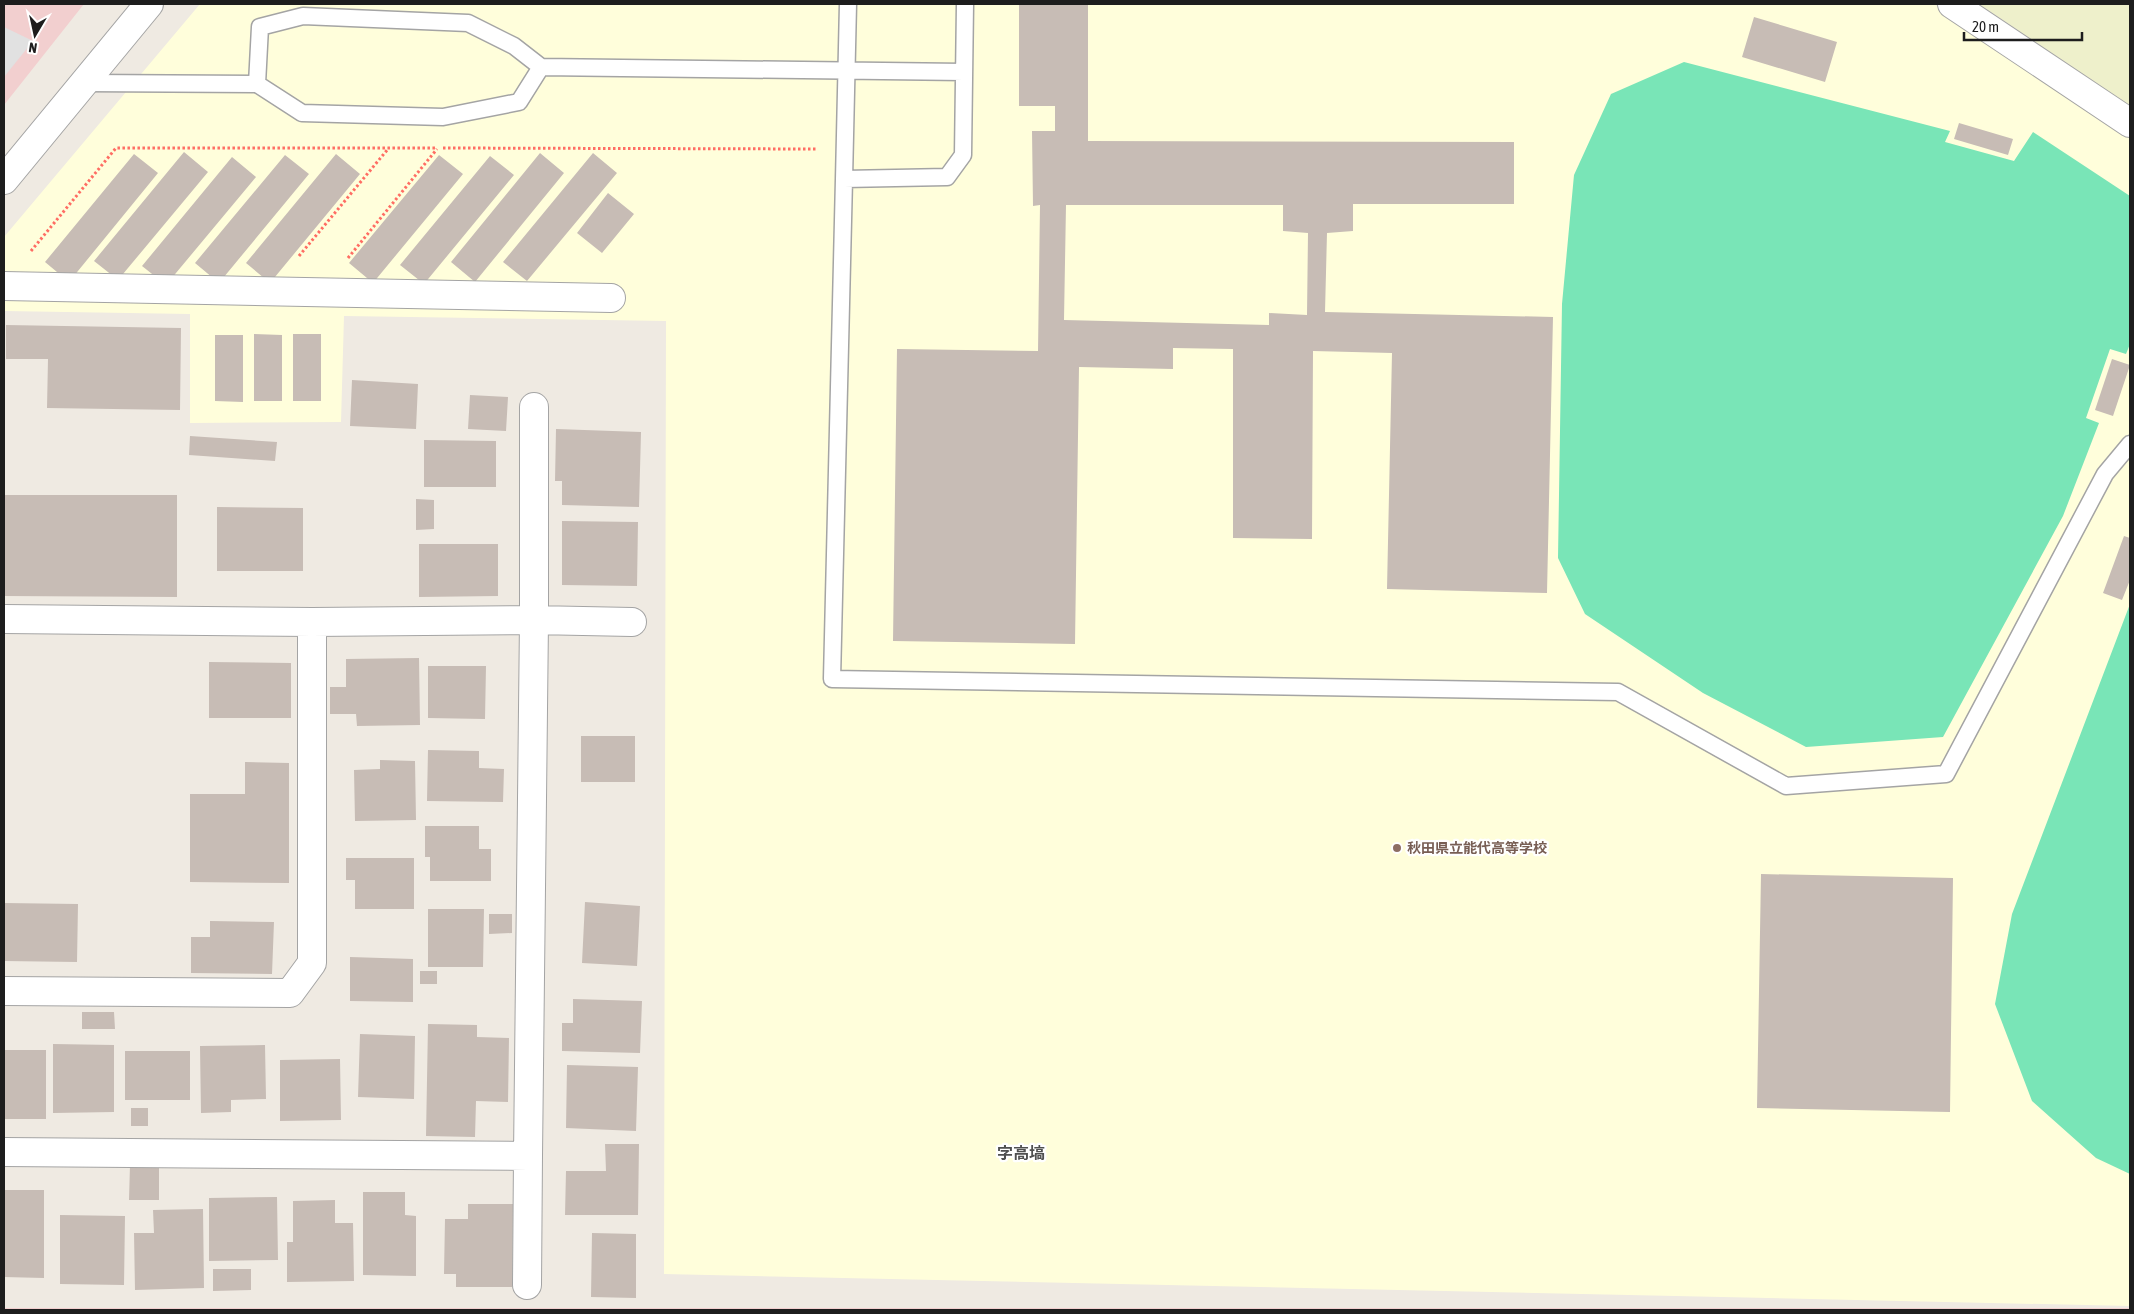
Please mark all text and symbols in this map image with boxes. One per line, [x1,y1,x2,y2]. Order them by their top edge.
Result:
north arrow [10,10,60,60]
scale bar [1964,10,2082,42]
text: 20 m [1972,18,1999,35]
text: N [28,39,38,56]
place label: 秋田県立能代高等学校 [1407,840,1547,856]
marker: 秋田県立能代高等学校 [1391,842,1403,854]
district label: 字高塙 [997,1144,1045,1162]

